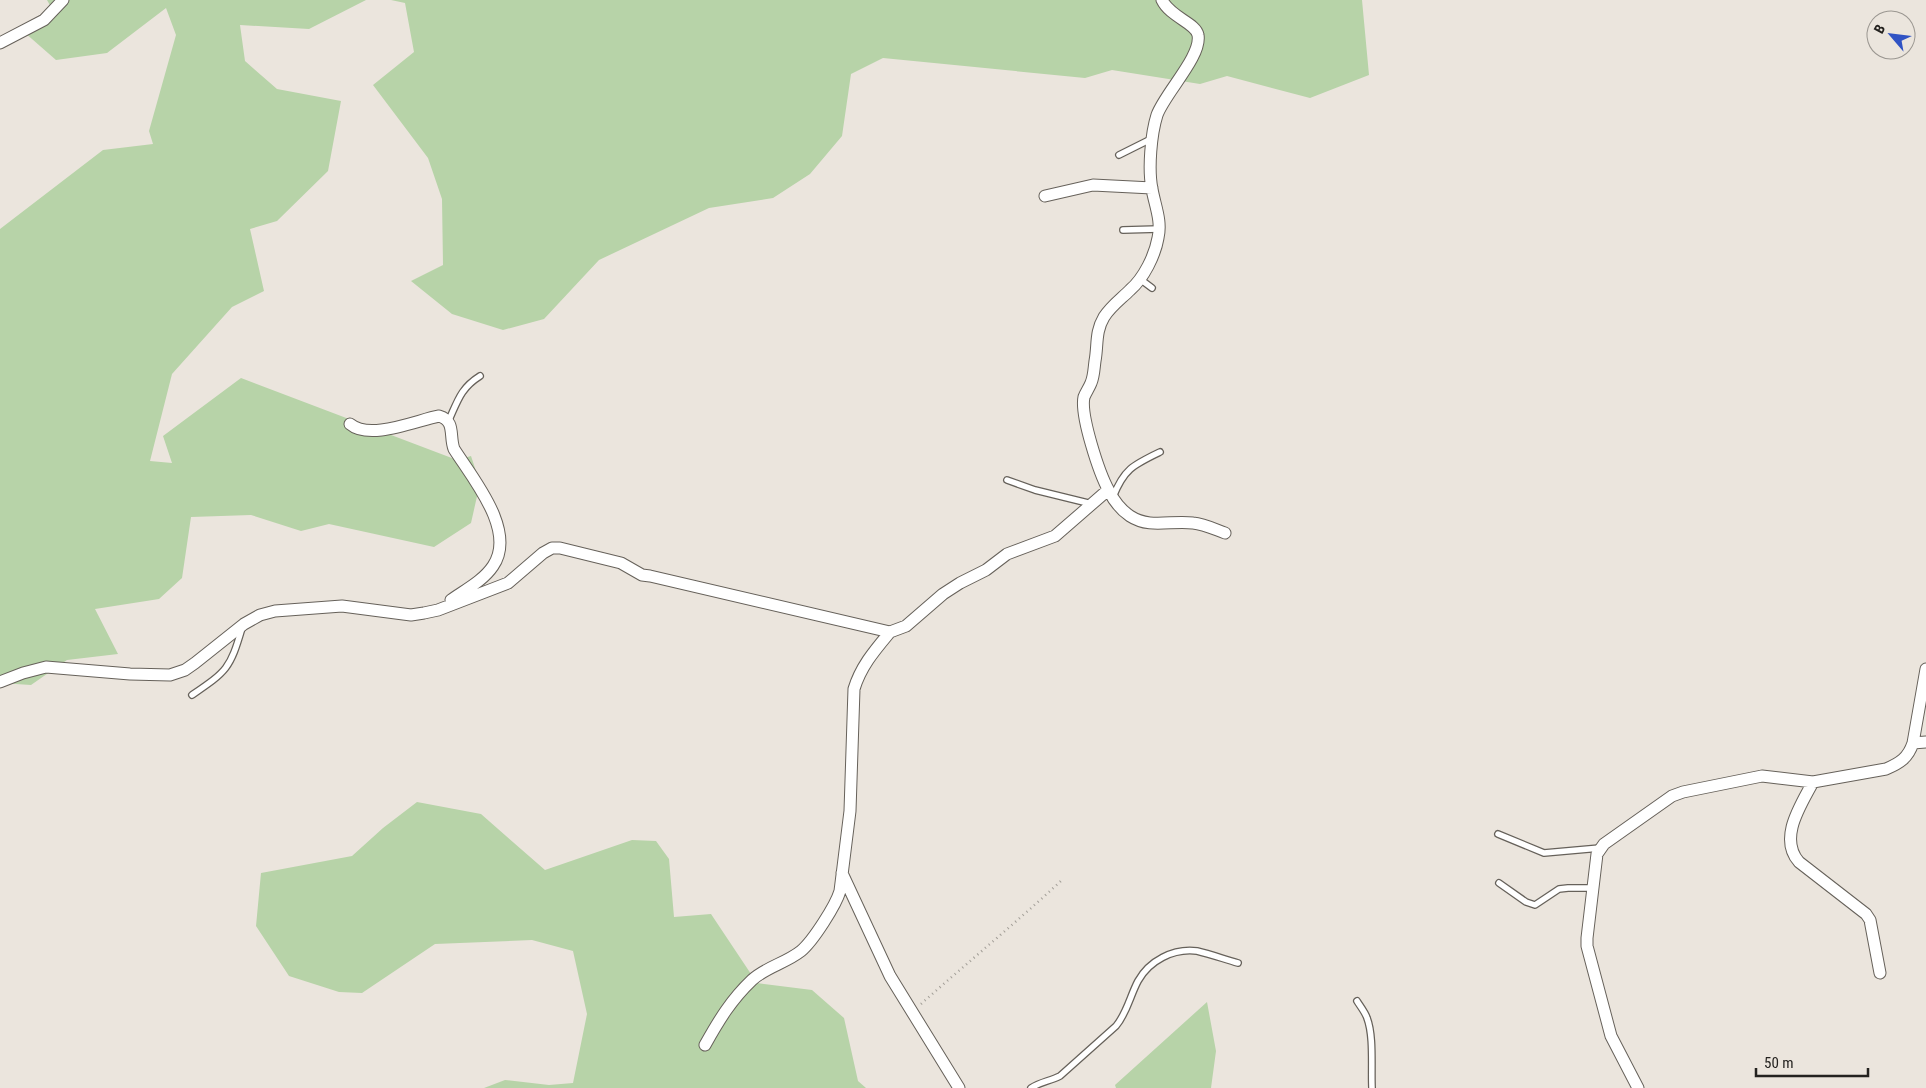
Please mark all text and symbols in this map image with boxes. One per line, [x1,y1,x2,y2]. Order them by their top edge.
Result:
north arrow [1866,10,1916,60]
text: B [1871,22,1888,36]
scale bar [1756,1046,1868,1078]
text: 50 m [1764,1054,1794,1072]

